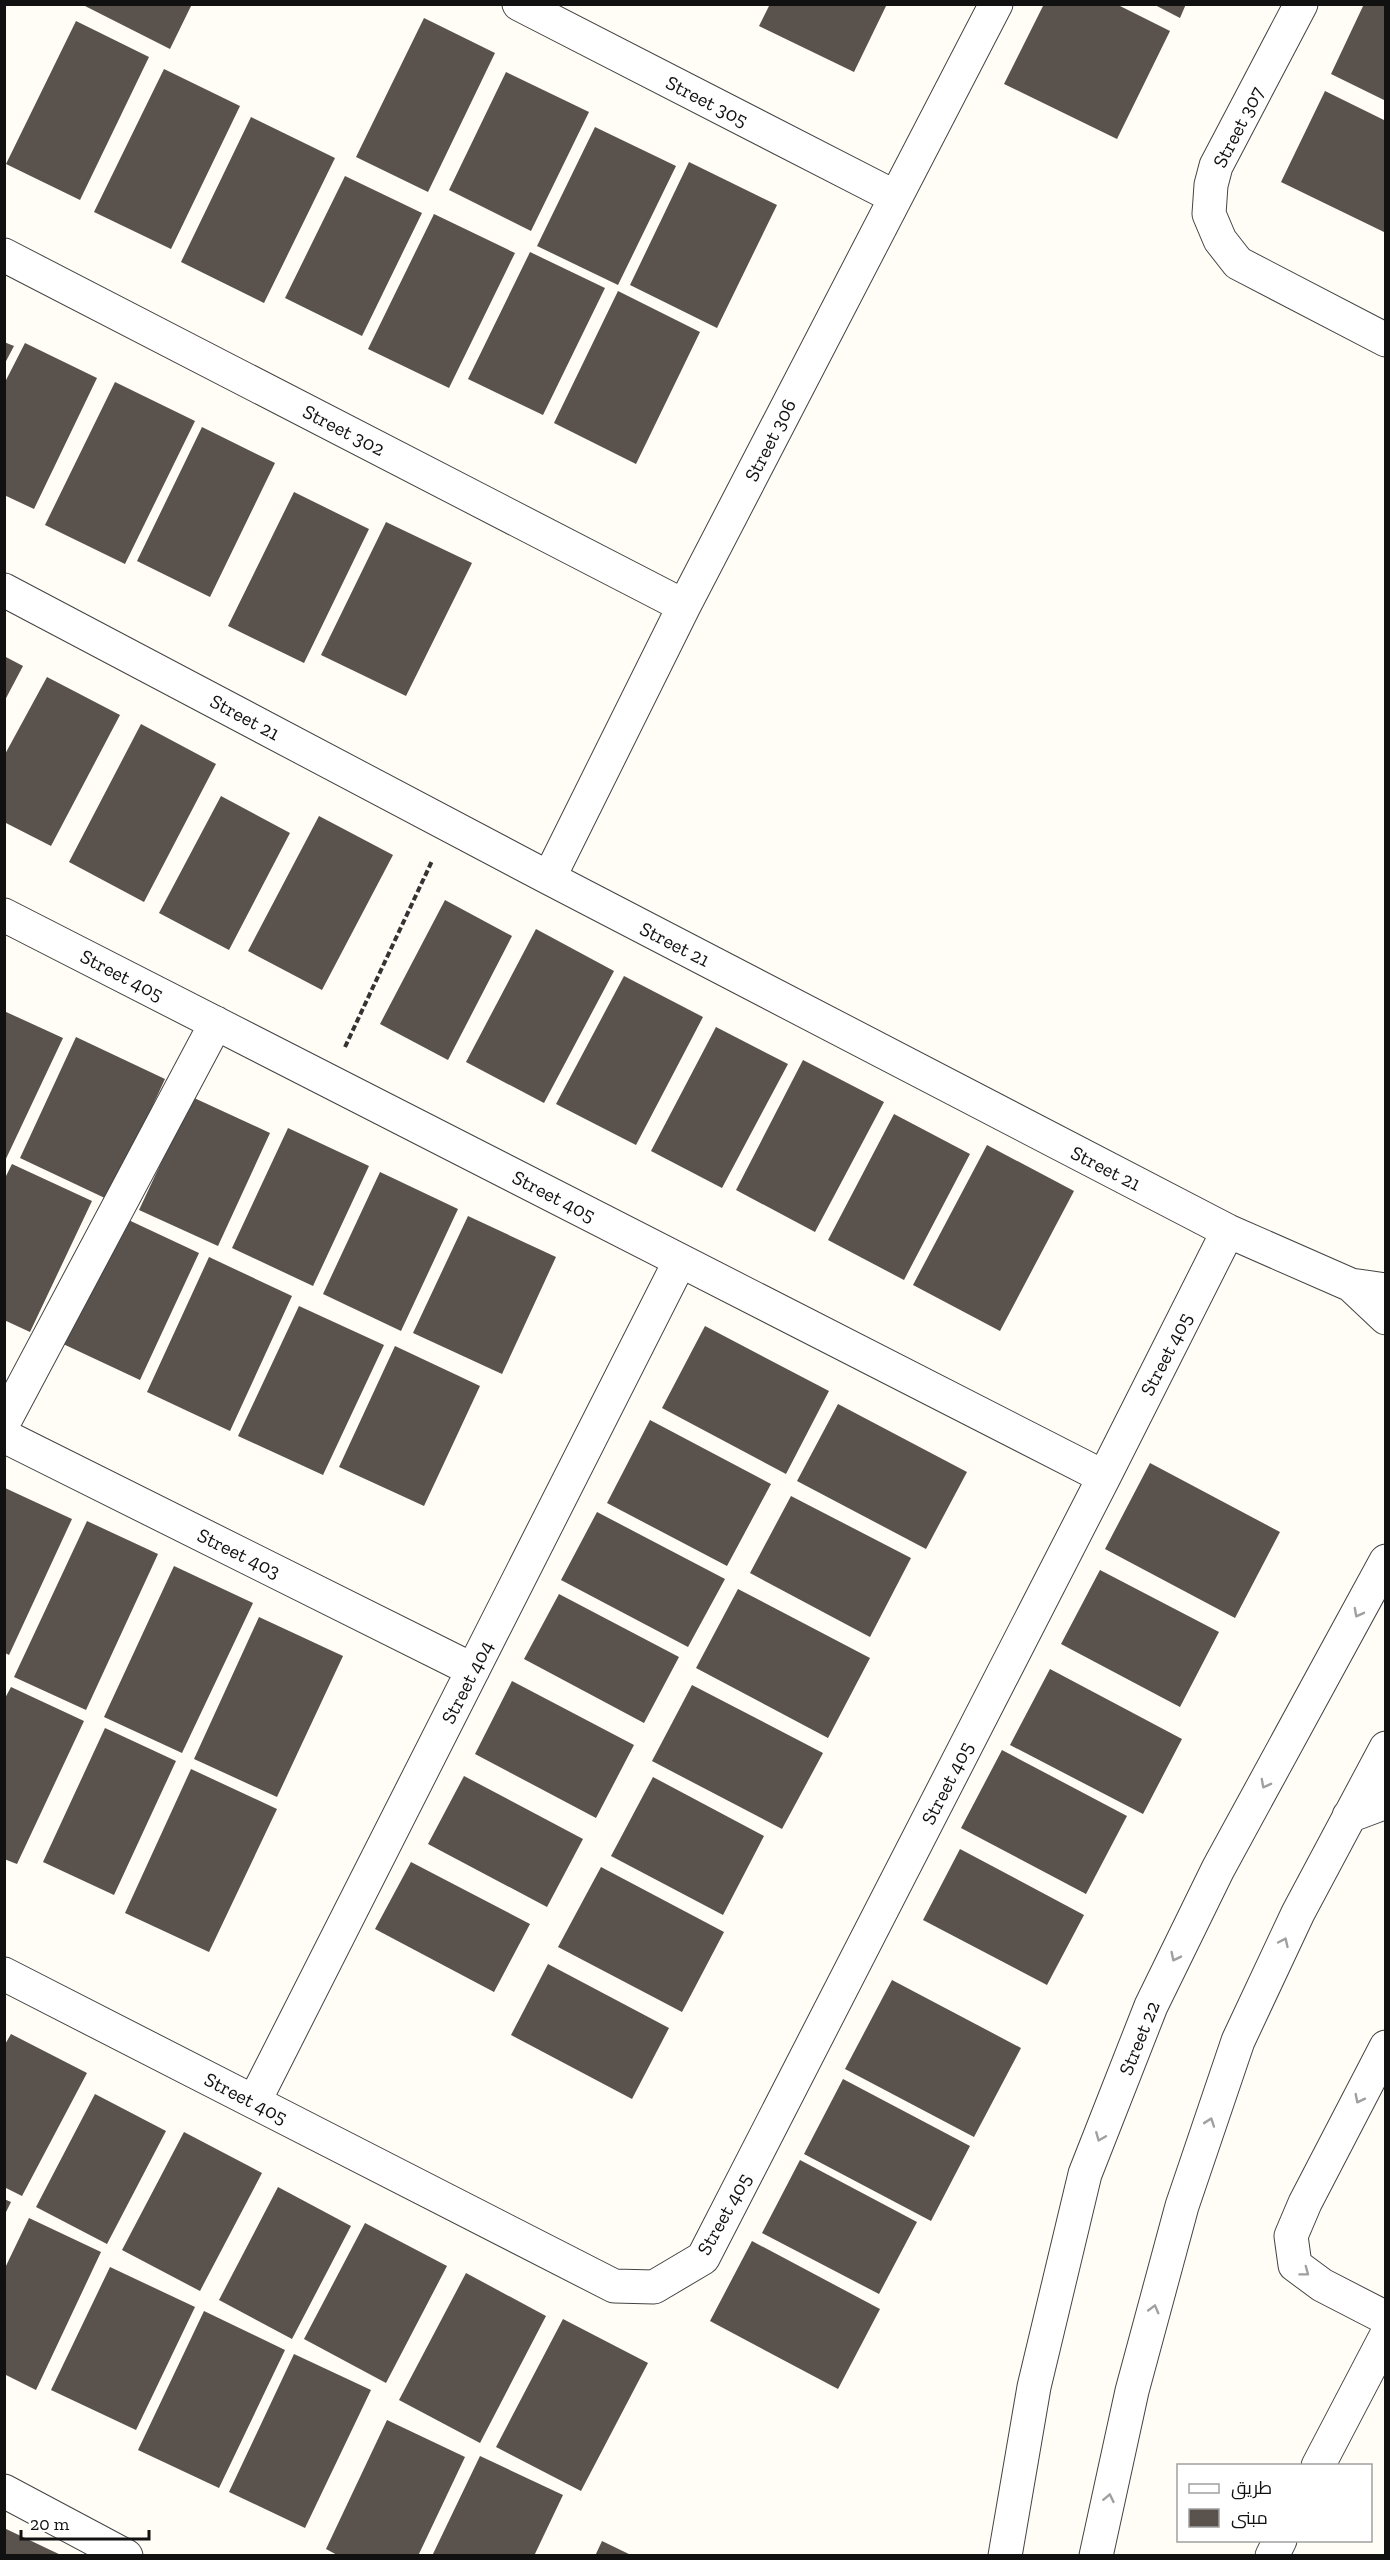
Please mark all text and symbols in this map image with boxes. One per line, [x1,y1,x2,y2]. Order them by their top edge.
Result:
street label: Street 305 [662,70,752,132]
street label: Street 307 [1207,82,1269,172]
street label: Street 306 [739,395,801,485]
street label: Street 302 [299,399,389,461]
street label: Street 21 [206,689,284,745]
street label: Street 21 [636,916,714,972]
street label: Street 405 [77,944,167,1006]
street label: Street 21 [1067,1140,1145,1196]
street label: Street 405 [509,1165,599,1227]
street label: Street 405 [1135,1309,1197,1399]
street label: Street 403 [194,1523,284,1583]
one-way arrow [1354,1606,1365,1617]
street label: Street 404 [436,1636,498,1728]
street label: Street 405 [916,1738,978,1828]
one-way arrow [1261,1778,1272,1788]
one-way arrow [1277,1937,1289,1948]
one-way arrow [1171,1951,1183,1962]
street label: Street 22 [1113,1997,1165,2079]
street label: Street 405 [201,2067,291,2129]
one-way arrow [1355,2092,1366,2103]
one-way arrow [1203,2117,1216,2128]
one-way arrow [1094,2131,1107,2142]
street label: Street 405 [692,2169,756,2259]
one-way arrow [1299,2265,1310,2276]
one-way arrow [1147,2304,1160,2314]
legend [1177,2464,1372,2542]
text: طريق [1231,2477,1272,2500]
one-way arrow [1101,2494,1114,2504]
scale bar [21,2503,148,2541]
text: مبنى [1231,2507,1268,2529]
text: 20 m [30,2513,70,2535]

